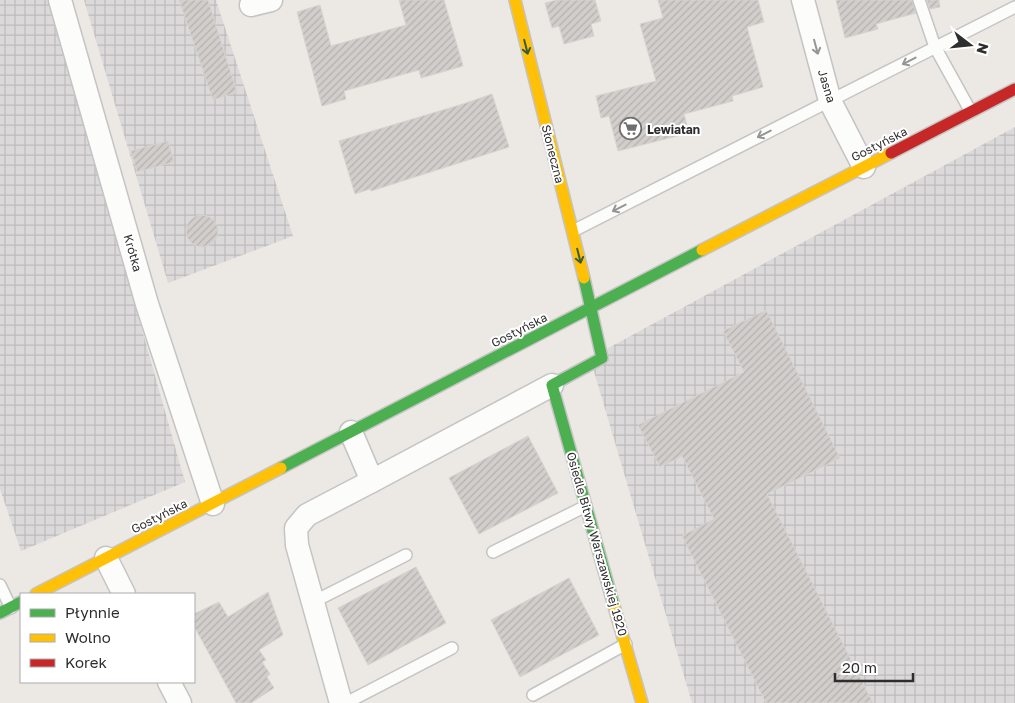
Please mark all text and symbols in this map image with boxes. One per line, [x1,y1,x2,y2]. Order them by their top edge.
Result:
north arrow [945,20,995,70]
one-way arrow [522,39,531,55]
one-way arrow [812,39,821,55]
text: N [973,41,993,56]
one-way arrow [902,56,917,66]
street label: Jasna [815,68,839,104]
supermarket icon: Lewiatan [619,117,643,141]
place label: Lewiatan [647,122,700,137]
street label: Słoneczna [538,123,568,185]
street label: Gostyńska [848,123,910,165]
one-way arrow [757,129,772,139]
one-way arrow [612,203,627,213]
street label: Krótka [121,233,145,273]
one-way arrow [575,247,584,263]
street label: Gostyńska [488,309,550,351]
street label: Osiedle Bitwy Warszawskiej 1920 [564,450,630,638]
street label: Gostyńska [128,495,190,537]
legend [20,593,195,683]
text: Płynnie [65,603,120,621]
text: Wolno [65,628,111,646]
scale bar [835,650,912,682]
text: Korek [65,653,107,671]
text: 20 m [842,658,877,676]

